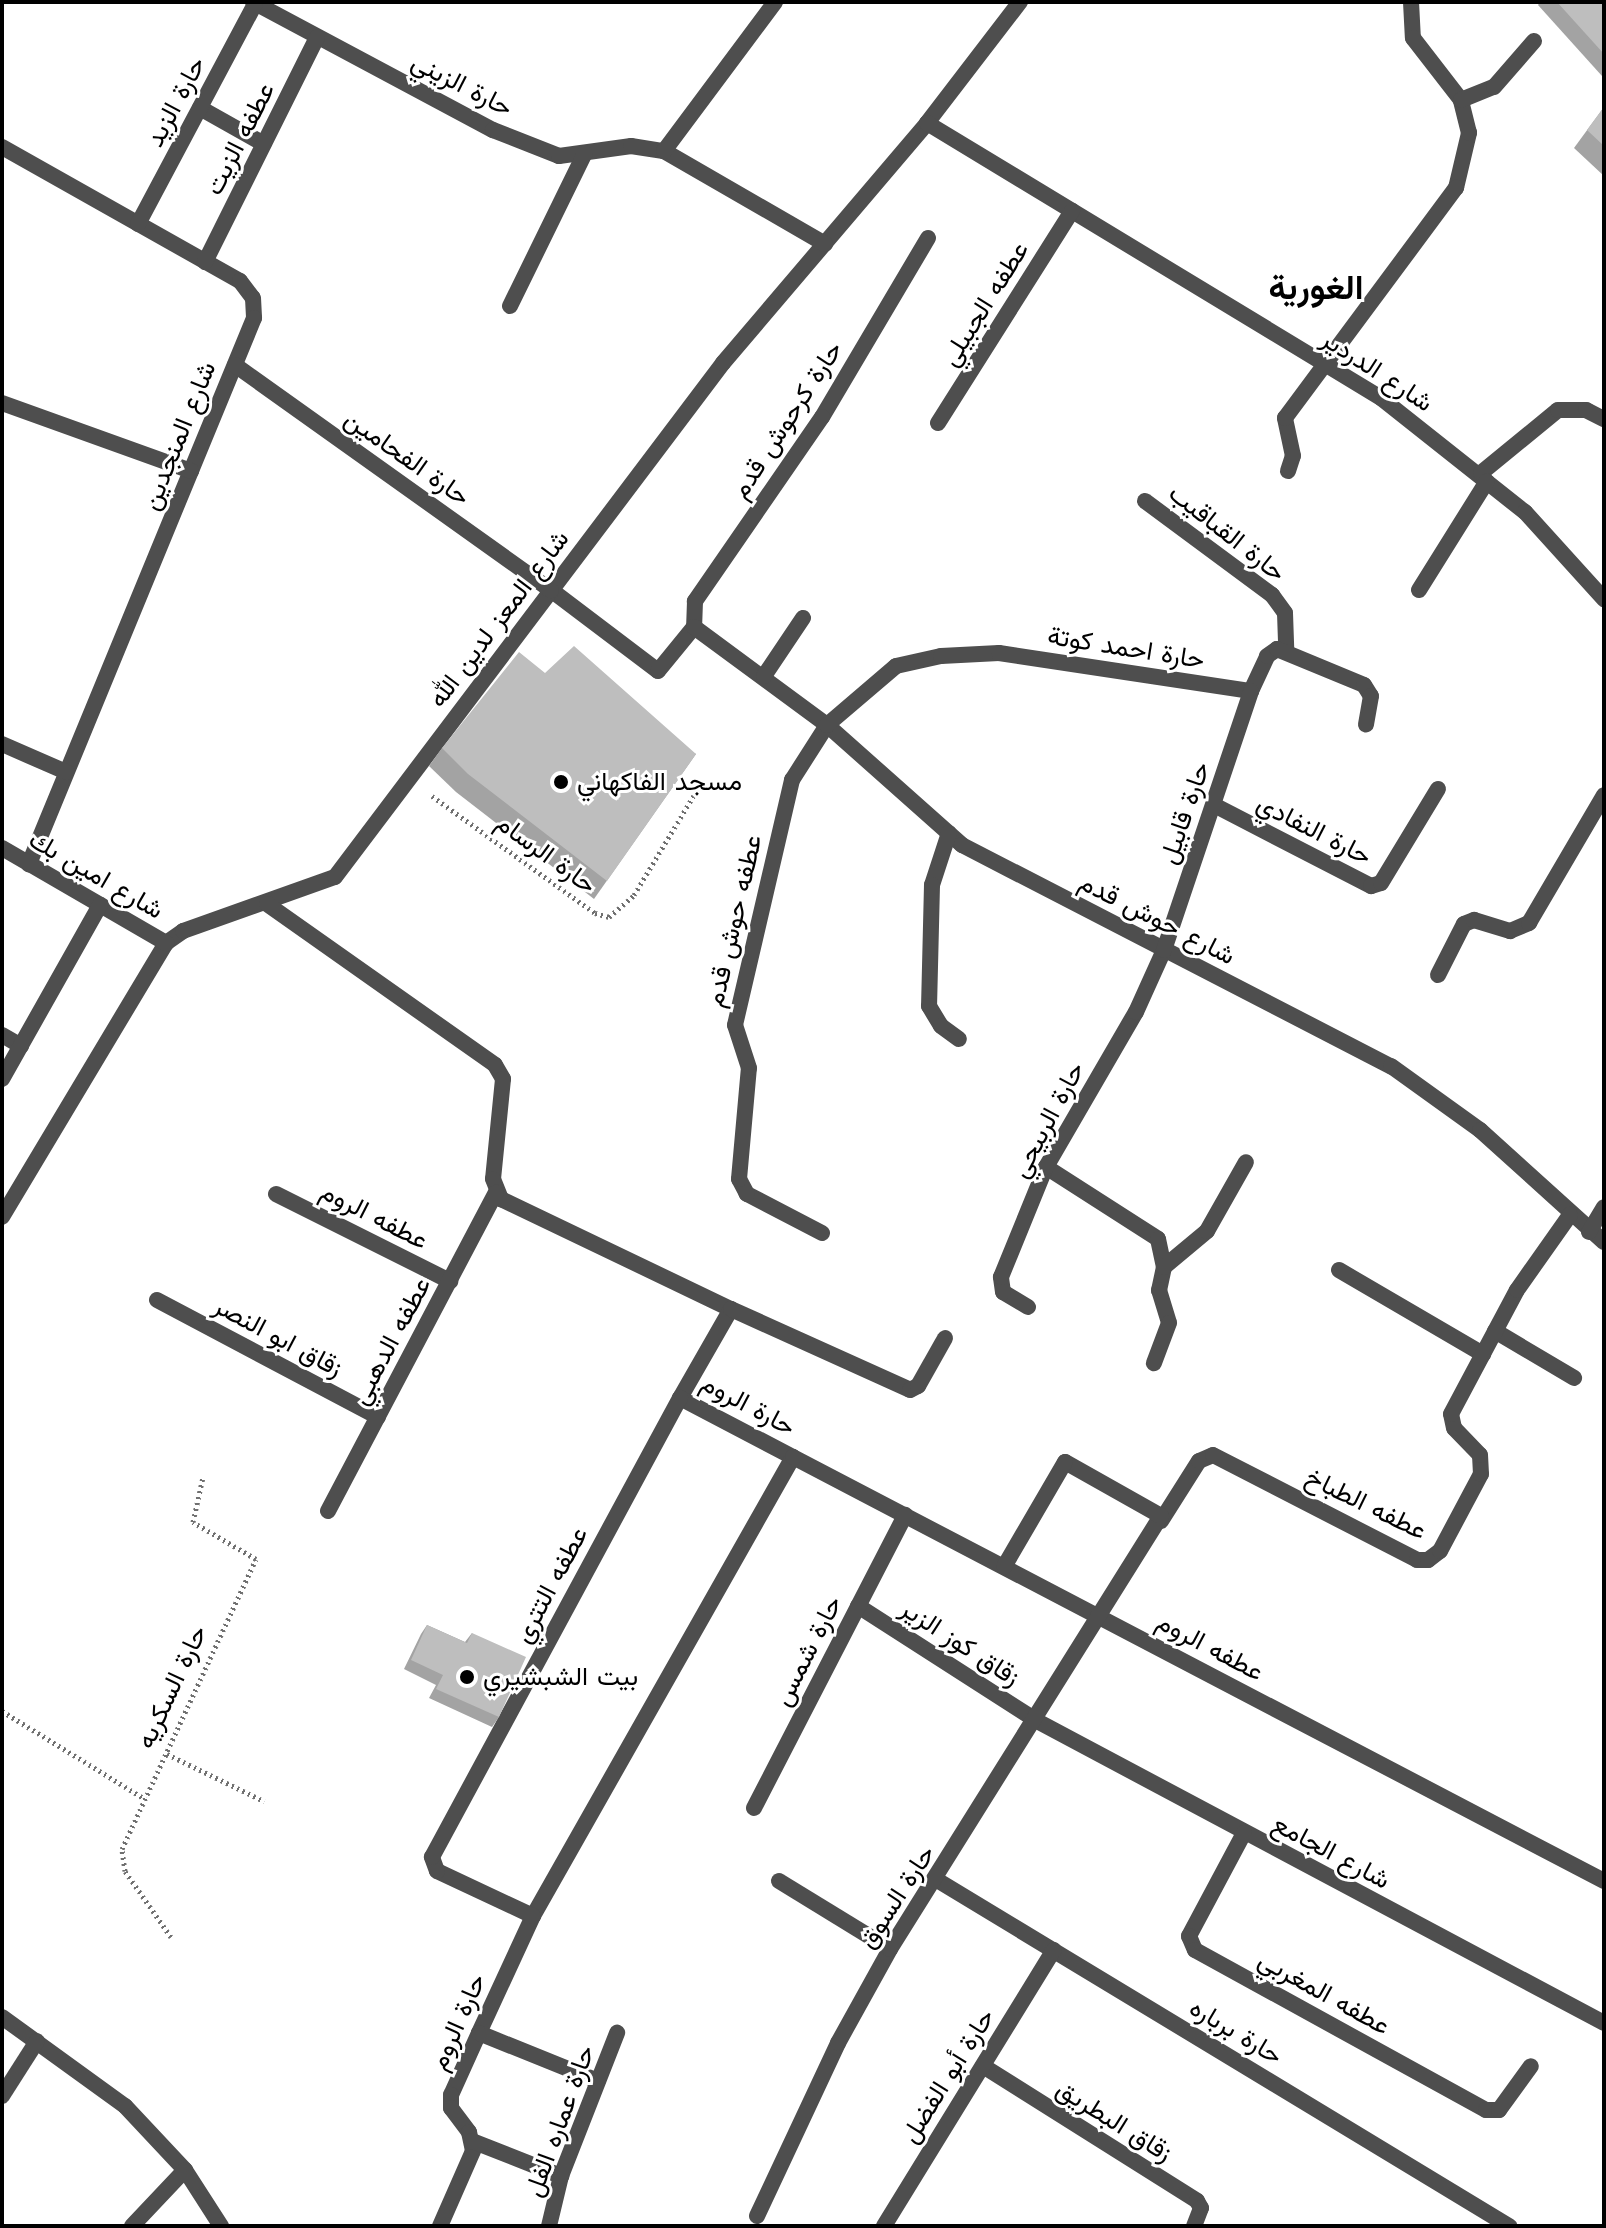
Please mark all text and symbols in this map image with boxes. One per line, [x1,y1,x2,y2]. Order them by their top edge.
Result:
street label: حارة الزيني [406,46,518,124]
street label: حارة الزيد [139,52,213,152]
street label: عطفه الزيت [198,77,282,201]
street label: عطفه الجبيلي [934,236,1036,372]
district label: الغورية [1268,268,1364,308]
street label: شارع الدردير [1315,323,1439,419]
street label: حارة كرحوش قدم [725,335,849,505]
street label: شارع المنجدين [135,357,223,515]
street label: حارة الفحامين [338,403,476,513]
street label: حارة القباقيب [1162,478,1292,588]
street label: شارع المعز لدين الله [422,524,576,714]
street label: حارة احمد كوتة [1045,620,1207,676]
street label: حارة قابيل [1153,758,1217,868]
place label: مسجد الفاكهاني [577,766,742,798]
marker: مسجد الفاكهاني [552,773,570,791]
street label: حارة النفادي [1251,788,1377,872]
street label: حارة الرسام [490,807,602,901]
street label: شارع امين بك [23,824,169,926]
street label: عطفه حوش قدم [699,832,769,1010]
street label: شارع حوش قدم [1074,866,1240,972]
street label: حارة الربيحي [1004,1057,1092,1183]
street label: عطفه الروم [315,1176,433,1256]
street label: عطفه الدهبي [344,1272,438,1410]
street label: زقاق ابو النصر [208,1290,348,1384]
street label: حارة الروم [696,1367,800,1443]
street label: عطفه الطباخ [1300,1461,1432,1547]
street label: عطفه التتري [507,1521,595,1649]
street label: حارة شمس [767,1591,849,1711]
street label: زقاق كوز الزير [894,1593,1026,1693]
street label: عطفه الروم [1151,1606,1269,1688]
street label: حارة السكريه [130,1620,214,1754]
place label: بيت الشبشيري [483,1661,638,1693]
marker: بيت الشبشيري [458,1668,476,1686]
street label: شارع الجامع [1267,1808,1395,1896]
street label: حارة السوق [852,1839,942,1955]
street label: عطفه المغربي [1253,1944,1395,2042]
street label: حارة الروم [423,1969,493,2075]
street label: حارة برباره [1184,1992,1288,2072]
street label: حارة أبو الفضل [894,2003,1002,2149]
street label: حارة عماره الفل [518,2041,602,2201]
street label: زقاق البطريق [1050,2073,1178,2169]

